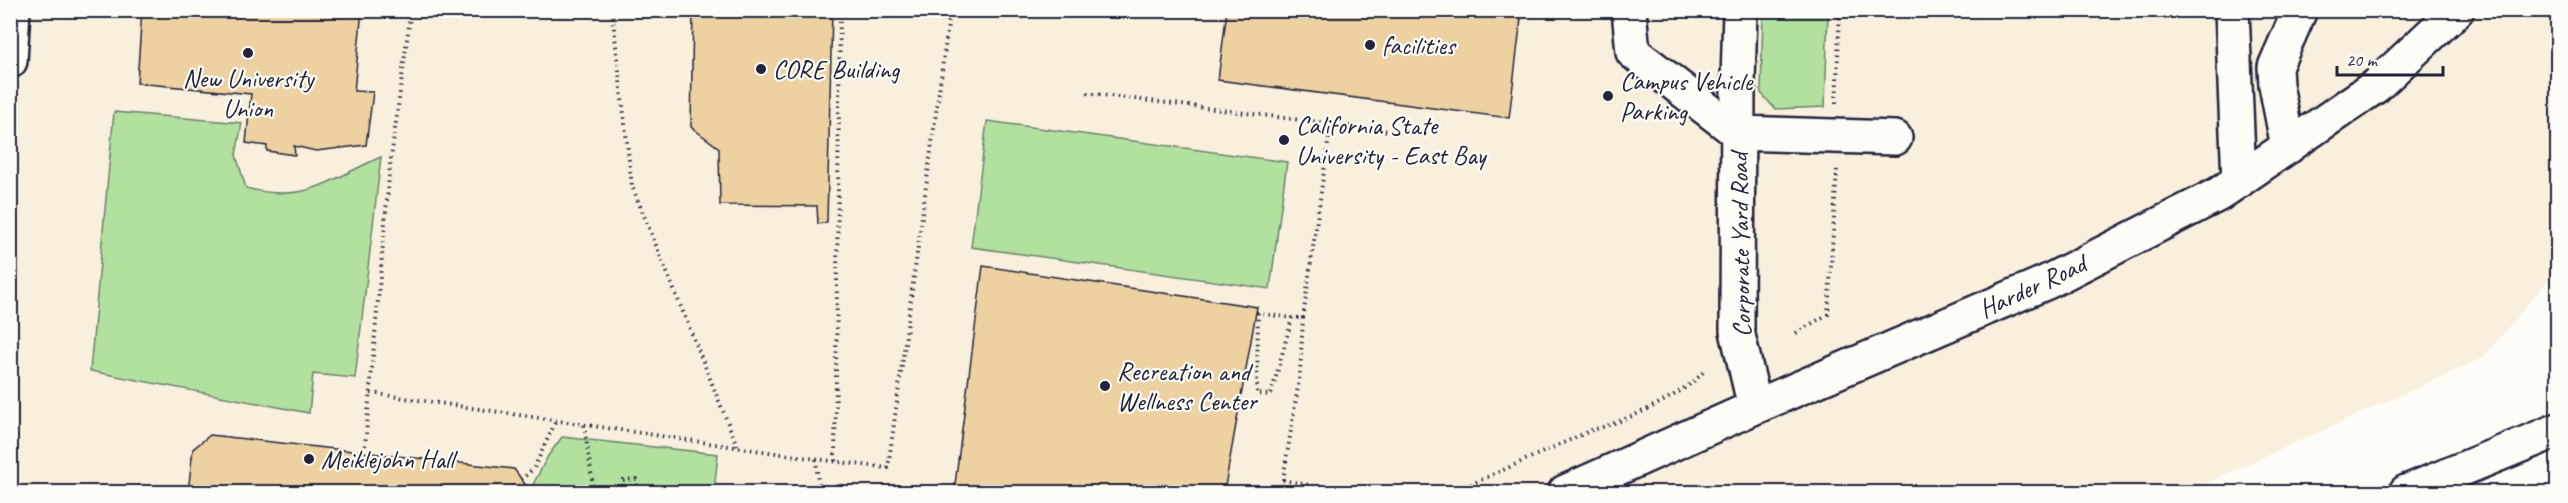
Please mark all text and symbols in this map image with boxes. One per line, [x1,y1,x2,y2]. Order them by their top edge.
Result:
place label: facilities [1382,29,1457,62]
marker: facilities [1363,38,1377,52]
scale bar [2337,39,2444,77]
marker: New University Union [241,46,255,60]
text: 20 m [2346,49,2379,71]
place label: CORE Building [773,53,901,86]
place label: New University Union [183,62,315,125]
marker: CORE Building [754,62,768,76]
place label: Campus Vehicle Parking [1620,65,1754,128]
marker: Campus Vehicle Parking [1601,89,1615,103]
place label: California State University - East Bay [1296,109,1488,172]
marker: California State University - East Bay [1277,133,1291,147]
street label: Corporate Yard Road [1722,149,1759,338]
street label: Harder Road [1974,246,2094,326]
place label: Recreation and Wellness Center [1117,355,1258,418]
marker: Recreation and Wellness Center [1098,379,1112,393]
place label: Meiklejohn Hall [321,443,458,476]
marker: Meiklejohn Hall [302,452,316,466]

